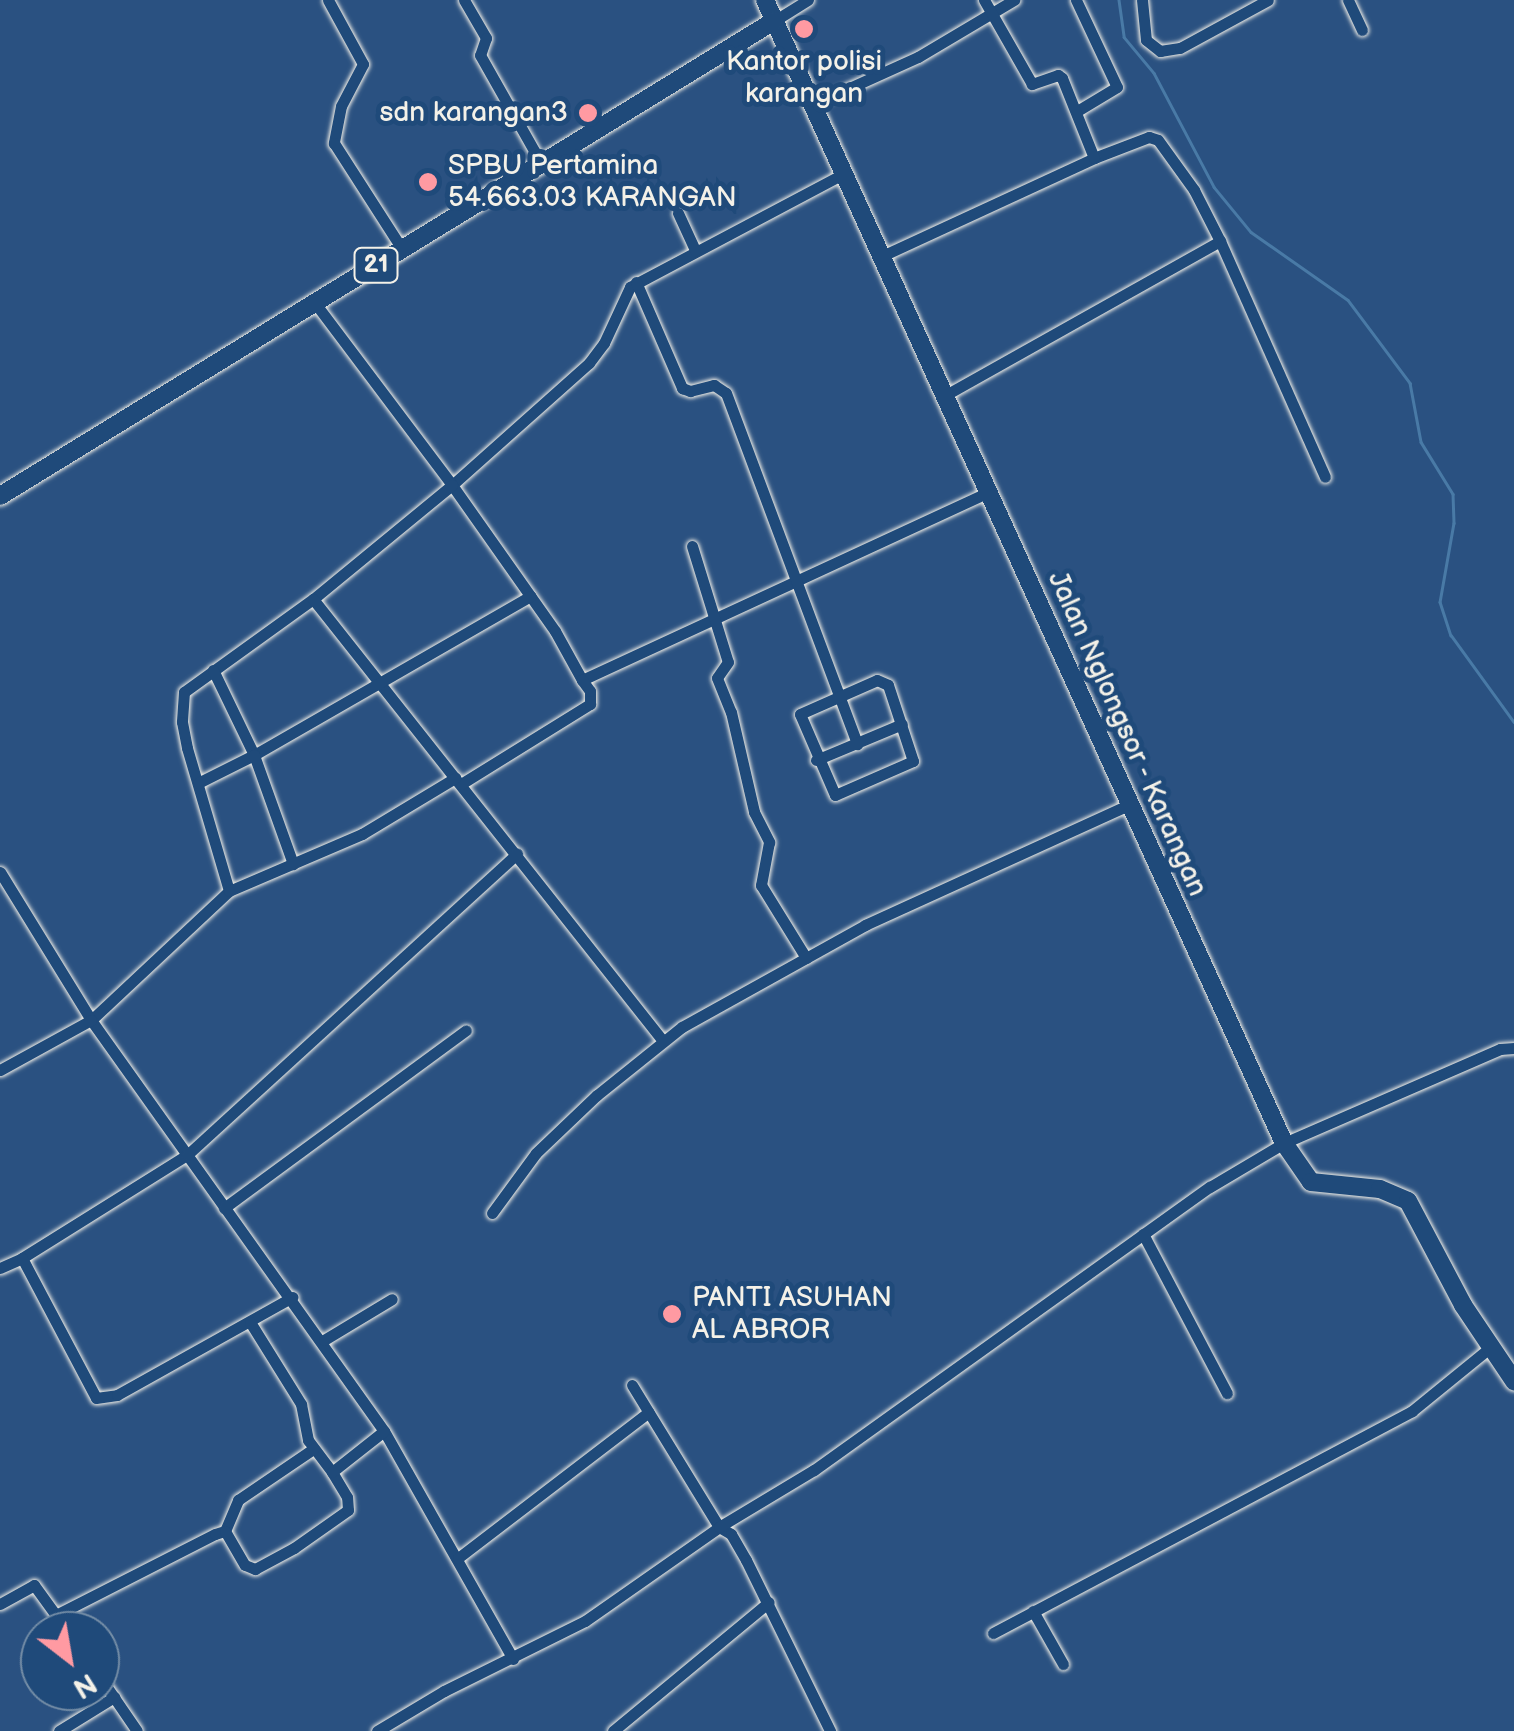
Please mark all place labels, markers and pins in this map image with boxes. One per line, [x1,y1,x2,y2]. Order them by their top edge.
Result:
marker: Kantor polisi karangan [793,18,815,40]
place label: Kantor polisi karangan [726,45,882,111]
place label: sdn karangan3 [379,96,568,130]
marker: sdn karangan3 [577,102,599,124]
place label: SPBU Pertamina 54.663.03 KARANGAN [448,149,737,215]
marker: SPBU Pertamina 54.663.03 KARANGAN [417,171,439,193]
place label: PANTI ASUHAN AL ABROR [692,1281,892,1347]
marker: PANTI ASUHAN AL ABROR [661,1303,683,1325]

